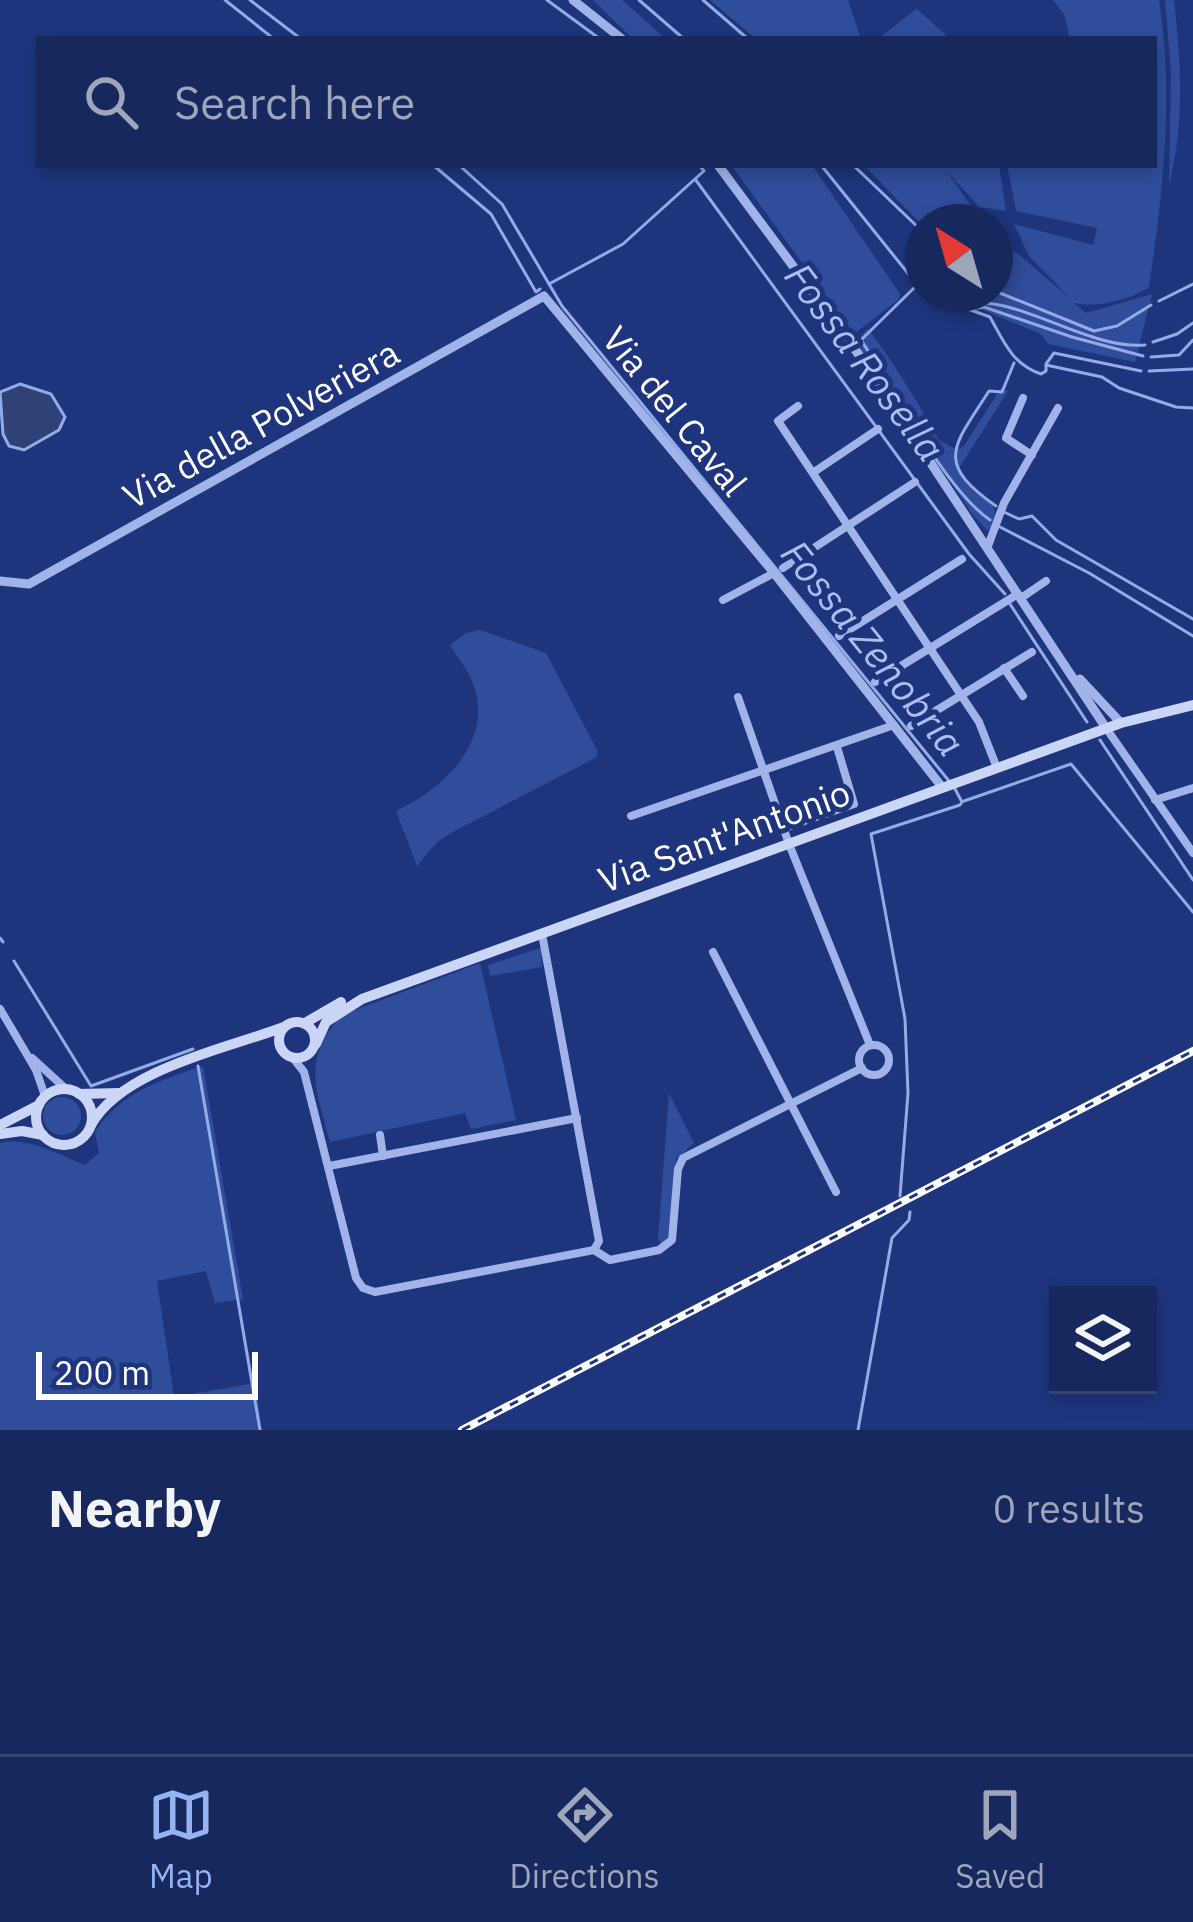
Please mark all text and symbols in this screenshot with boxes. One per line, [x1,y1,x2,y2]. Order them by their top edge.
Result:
search box [36,36,1157,168]
icon: search [78,69,144,135]
text: Search here [174,73,415,131]
north arrow [905,204,1013,312]
water label: Fossa Rosella [774,252,957,471]
street label: Via del Caval [593,316,758,505]
street label: Via della Polveriera [114,328,407,519]
water label: Fossa Zenobria [771,529,976,766]
street label: Via Sant'Antonio [591,768,856,903]
map controls [1049,1286,1157,1394]
button: layers [1049,1286,1157,1394]
scale bar [36,1346,258,1399]
text: 200 m [54,1351,150,1394]
text: Nearby [48,1475,221,1541]
text: 0 results [993,1483,1145,1534]
tab: Map [148,1782,214,1897]
tab: Directions [510,1782,660,1897]
tab: Saved [955,1782,1045,1897]

